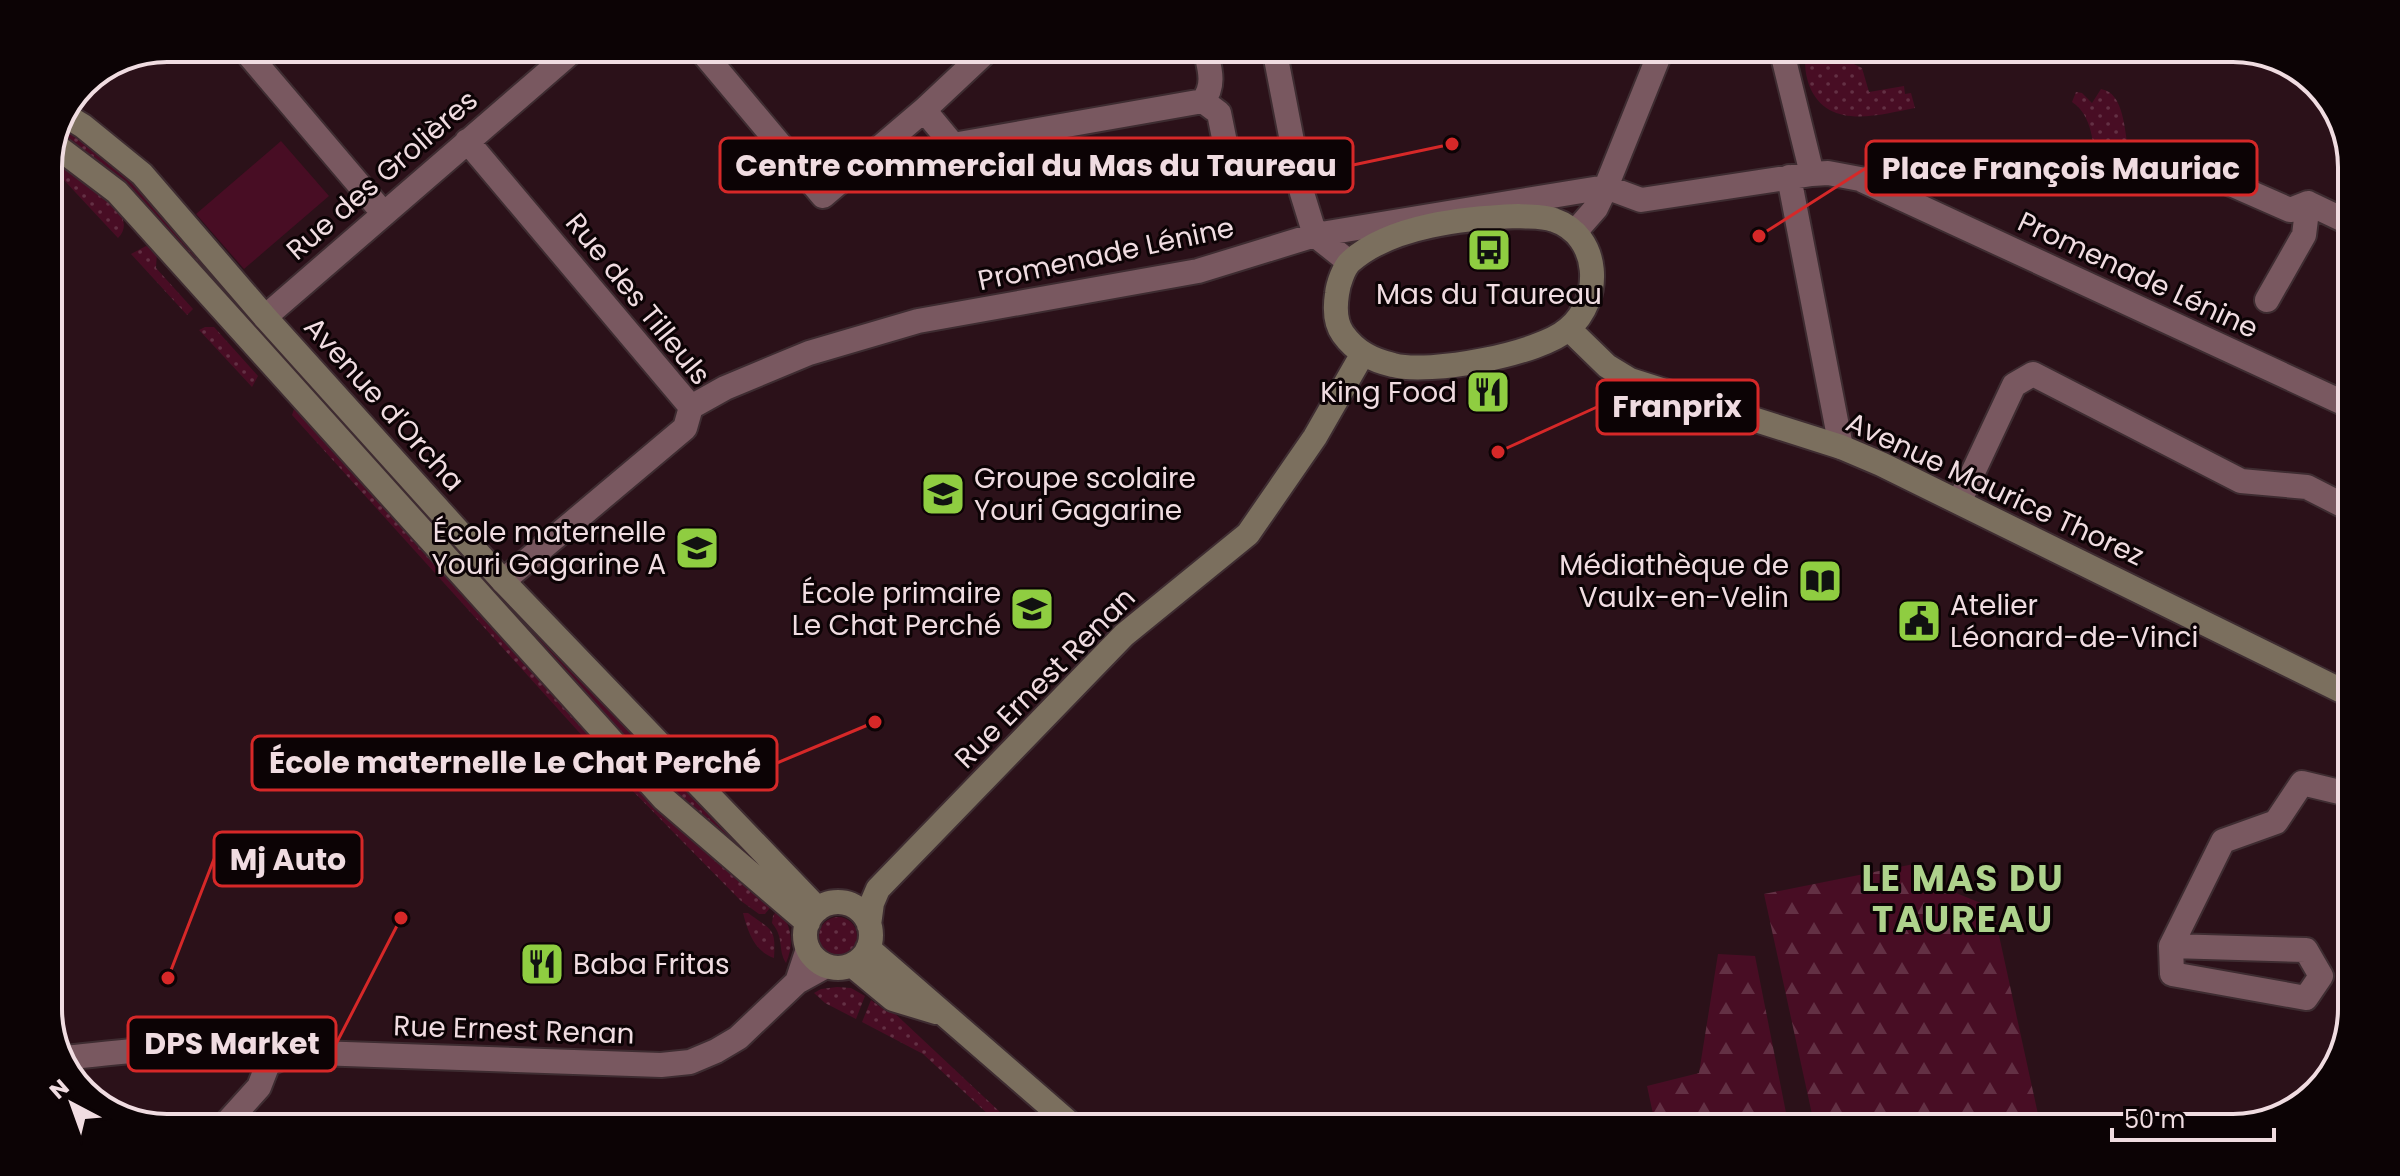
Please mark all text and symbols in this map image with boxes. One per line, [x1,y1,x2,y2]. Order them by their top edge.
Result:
street label: Rue des Grolières [278,81,486,269]
callout: Centre commercial du Mas du Taureau [720,138,1353,192]
callout: Place François Mauriac [1866,141,2257,195]
text: Centre commercial du Mas du Taureau [735,144,1337,187]
text: Place François Mauriac [1882,147,2240,190]
street label: Promenade Lénine [2012,202,2264,348]
street label: Rue des Tilleuls [557,205,719,393]
street label: Promenade Lénine [974,208,1238,300]
bus stop icon: Mas du Taureau [1465,226,1513,274]
place label: Mas du Taureau [1376,275,1602,314]
street label: Avenue d'Orcha [295,308,473,500]
restaurant icon: King Food [1464,368,1512,416]
place label: King Food [1320,373,1457,412]
callout: Franprix [1597,380,1758,434]
text: Franprix [1612,385,1742,428]
street label: Avenue Maurice Thorez [1840,403,2150,575]
place label: Groupe scolaire Youri Gagarine [974,459,1196,530]
school or university icon: Groupe scolaire Youri Gagarine [919,470,967,518]
place label: École maternelle Youri Gagarine A [431,513,666,584]
school or university icon: École maternelle Youri Gagarine A [673,524,721,572]
place label: Médiathèque de Vaulx-en-Velin [1559,546,1789,617]
library icon: Médiathèque de Vaulx-en-Velin [1796,557,1844,605]
place label: École primaire Le Chat Perché [792,574,1001,645]
street label: Rue Ernest Renan [946,579,1144,777]
school or university icon: École primaire Le Chat Perché [1008,585,1056,633]
place label: Atelier Léonard-de-Vinci [1950,586,2198,657]
public building icon: Atelier Léonard-de-Vinci [1895,597,1943,645]
callout: École maternelle Le Chat Perché [252,736,777,790]
text: École maternelle Le Chat Perché [269,741,761,784]
callout: Mj Auto [214,832,362,886]
text: Mj Auto [230,838,346,881]
district label: LE MAS DU TAUREAU [1861,853,2065,945]
restaurant icon: Baba Fritas [518,940,566,988]
place label: Baba Fritas [573,945,730,984]
street label: Rue Ernest Renan [393,1006,635,1054]
callout: DPS Market [128,1017,336,1071]
text: DPS Market [144,1022,320,1065]
north arrow [32,1064,112,1144]
text: N [43,1072,76,1106]
scale bar [2112,1092,2274,1142]
text: 50 m [2124,1103,2185,1136]

